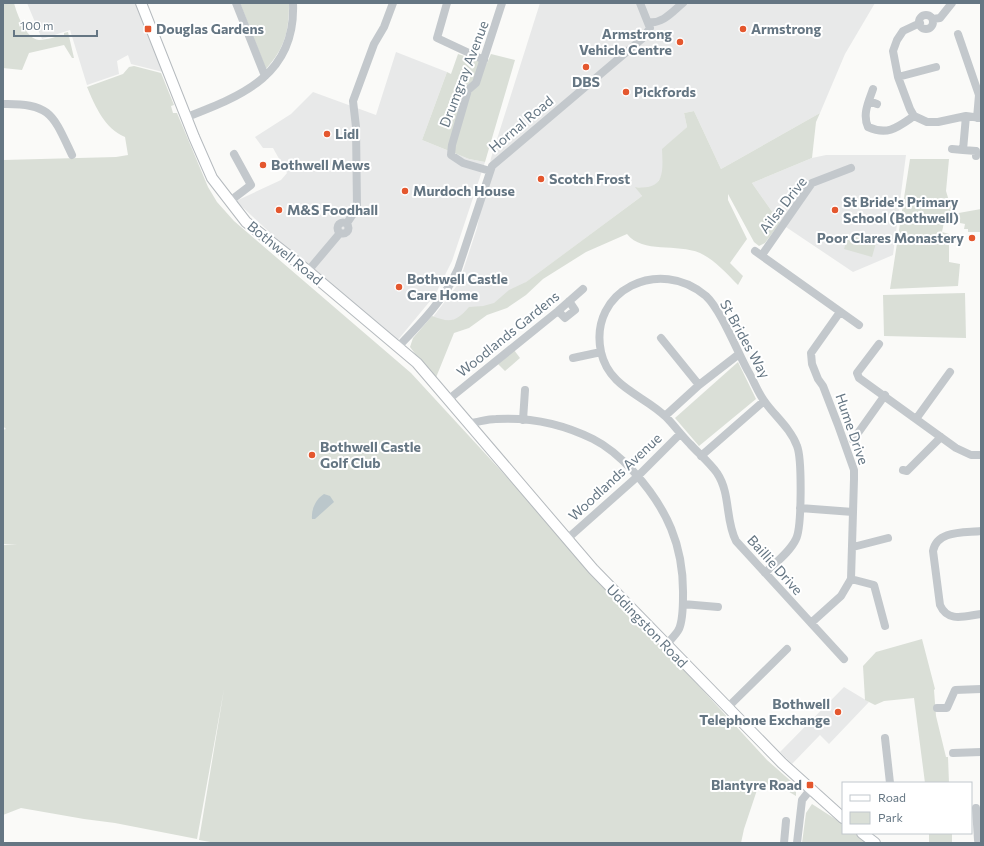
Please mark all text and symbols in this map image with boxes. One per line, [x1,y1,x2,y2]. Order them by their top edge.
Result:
scale bar [14,12,97,38]
text: 100 m [20,18,54,32]
street label: Drumgray Avenue [435,18,492,129]
place label: Douglas Gardens [156,20,265,37]
place label: Armstrong [751,20,821,37]
marker: Douglas Gardens [143,24,153,34]
marker: Armstrong [738,24,748,34]
place label: Armstrong Vehicle Centre [579,25,672,58]
marker: Armstrong Vehicle Centre [675,37,685,47]
marker: DBS [581,62,591,72]
place label: DBS [572,73,600,90]
place label: Pickfords [634,83,696,100]
marker: Pickfords [621,87,631,97]
street label: Hornal Road [485,92,556,155]
place label: Lidl [335,125,359,142]
marker: Lidl [322,129,332,139]
place label: Bothwell Mews [271,156,371,173]
marker: Bothwell Mews [258,160,268,170]
place label: Scotch Frost [549,170,630,187]
street label: Ailsa Drive [755,173,810,236]
marker: Scotch Frost [536,174,546,184]
place label: Murdoch House [413,182,515,199]
marker: Murdoch House [400,186,410,196]
place label: St Bride's Primary School (Bothwell) [843,193,959,226]
place label: M&S Foodhall [287,201,378,218]
marker: M&S Foodhall [274,205,284,215]
marker: St Bride's Primary School (Bothwell) [830,205,840,215]
street label: Bothwell Road [244,217,326,288]
place label: Poor Clares Monastery [817,229,964,246]
marker: Poor Clares Monastery [967,233,977,243]
place label: Bothwell Castle Care Home [407,270,508,303]
marker: Bothwell Castle Care Home [394,282,404,292]
street label: Woodlands Gardens [453,287,562,380]
street label: St Brides Way [717,297,774,381]
street label: Hume Drive [832,391,873,467]
street label: Woodlands Avenue [565,429,665,524]
place label: Bothwell Castle Golf Club [320,438,421,471]
marker: Bothwell Castle Golf Club [307,450,317,460]
street label: Baillie Drive [744,531,807,598]
street label: Uddingston Road [603,580,691,671]
place label: Bothwell Telephone Exchange [699,695,830,728]
marker: Bothwell Telephone Exchange [833,707,843,717]
place label: Blantyre Road [711,776,802,793]
marker: Blantyre Road [805,780,815,790]
legend [842,782,972,834]
text: Road [878,790,906,804]
text: Park [878,810,904,824]

